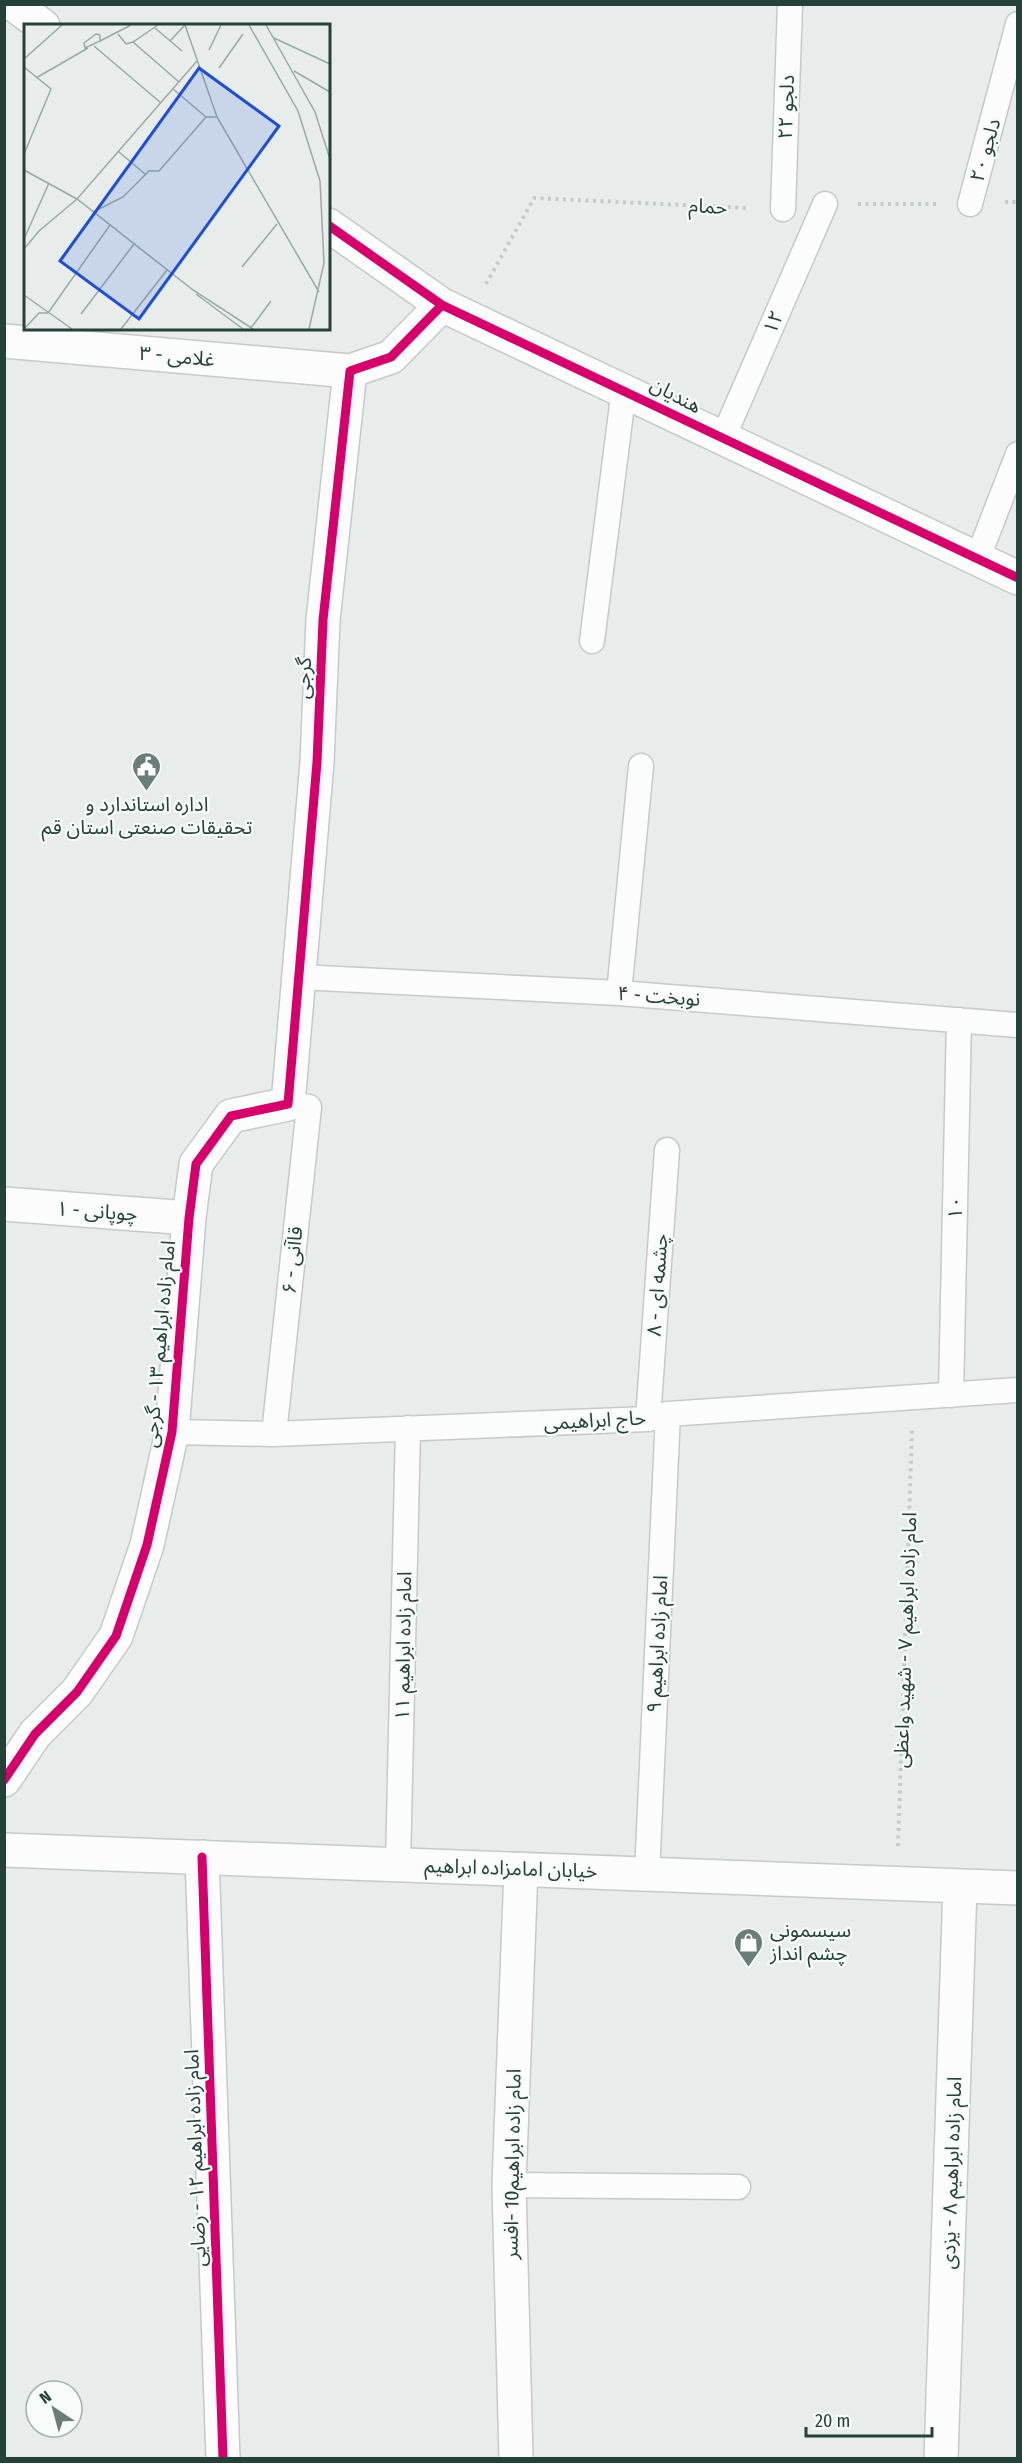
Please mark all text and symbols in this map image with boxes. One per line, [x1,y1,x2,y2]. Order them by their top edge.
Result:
inset map [24,24,330,330]
street label: دلجو ۲۲ [773,74,799,140]
street label: دلجو ۲۰ [965,116,1005,184]
street label: حمام [688,193,728,222]
street label: ۱۲ [757,307,789,337]
street label: ۳ - غلامی [138,341,216,371]
street label: هندیان [646,372,706,418]
street label: گرجی [290,656,316,700]
public building icon: اداره استاندارد و تحقیقات صنعتی استان قم [131,750,163,792]
place label: اداره استاندارد و تحقیقات صنعتی استان قم [42,792,253,842]
street label: ۴ - نوبخت [617,981,701,1011]
street label: ۱ - چوپانی [56,1196,138,1227]
street label: ۱۰ [943,1196,967,1220]
street label: ۶ - قاآنی [277,1225,307,1295]
street label: ۸ - چشمه ای [641,1233,674,1337]
street label: امام زاده ابراهیم ۱۳ - گرجی [138,1239,183,1449]
street label: حاج ابراهیمی [543,1405,647,1438]
street label: امام زاده ابراهیم ۷ - شهید واعظی [889,1512,924,1769]
street label: امام زاده ابراهیم ۱۱ [390,1571,419,1721]
street label: امام زاده ابراهيم ۹ [641,1574,676,1714]
street label: خیابان امامزاده ابراهیم [424,1853,598,1886]
place label: سیسمونی چشم انداز [769,1918,851,1968]
shop icon: سیسمونی چشم انداز [733,1926,765,1968]
street label: امام زاده ابراهیم ۱۲ - رضایی [179,2049,214,2267]
street label: امام زاده ابراهیم10 -افسر [498,2068,529,2261]
street label: امام زاده ابراهیم ۸ - یزدی [936,2076,969,2270]
north arrow [24,2379,84,2439]
text: N [36,2387,55,2408]
scale bar [806,2400,932,2438]
text: 20 m [815,2410,850,2432]

